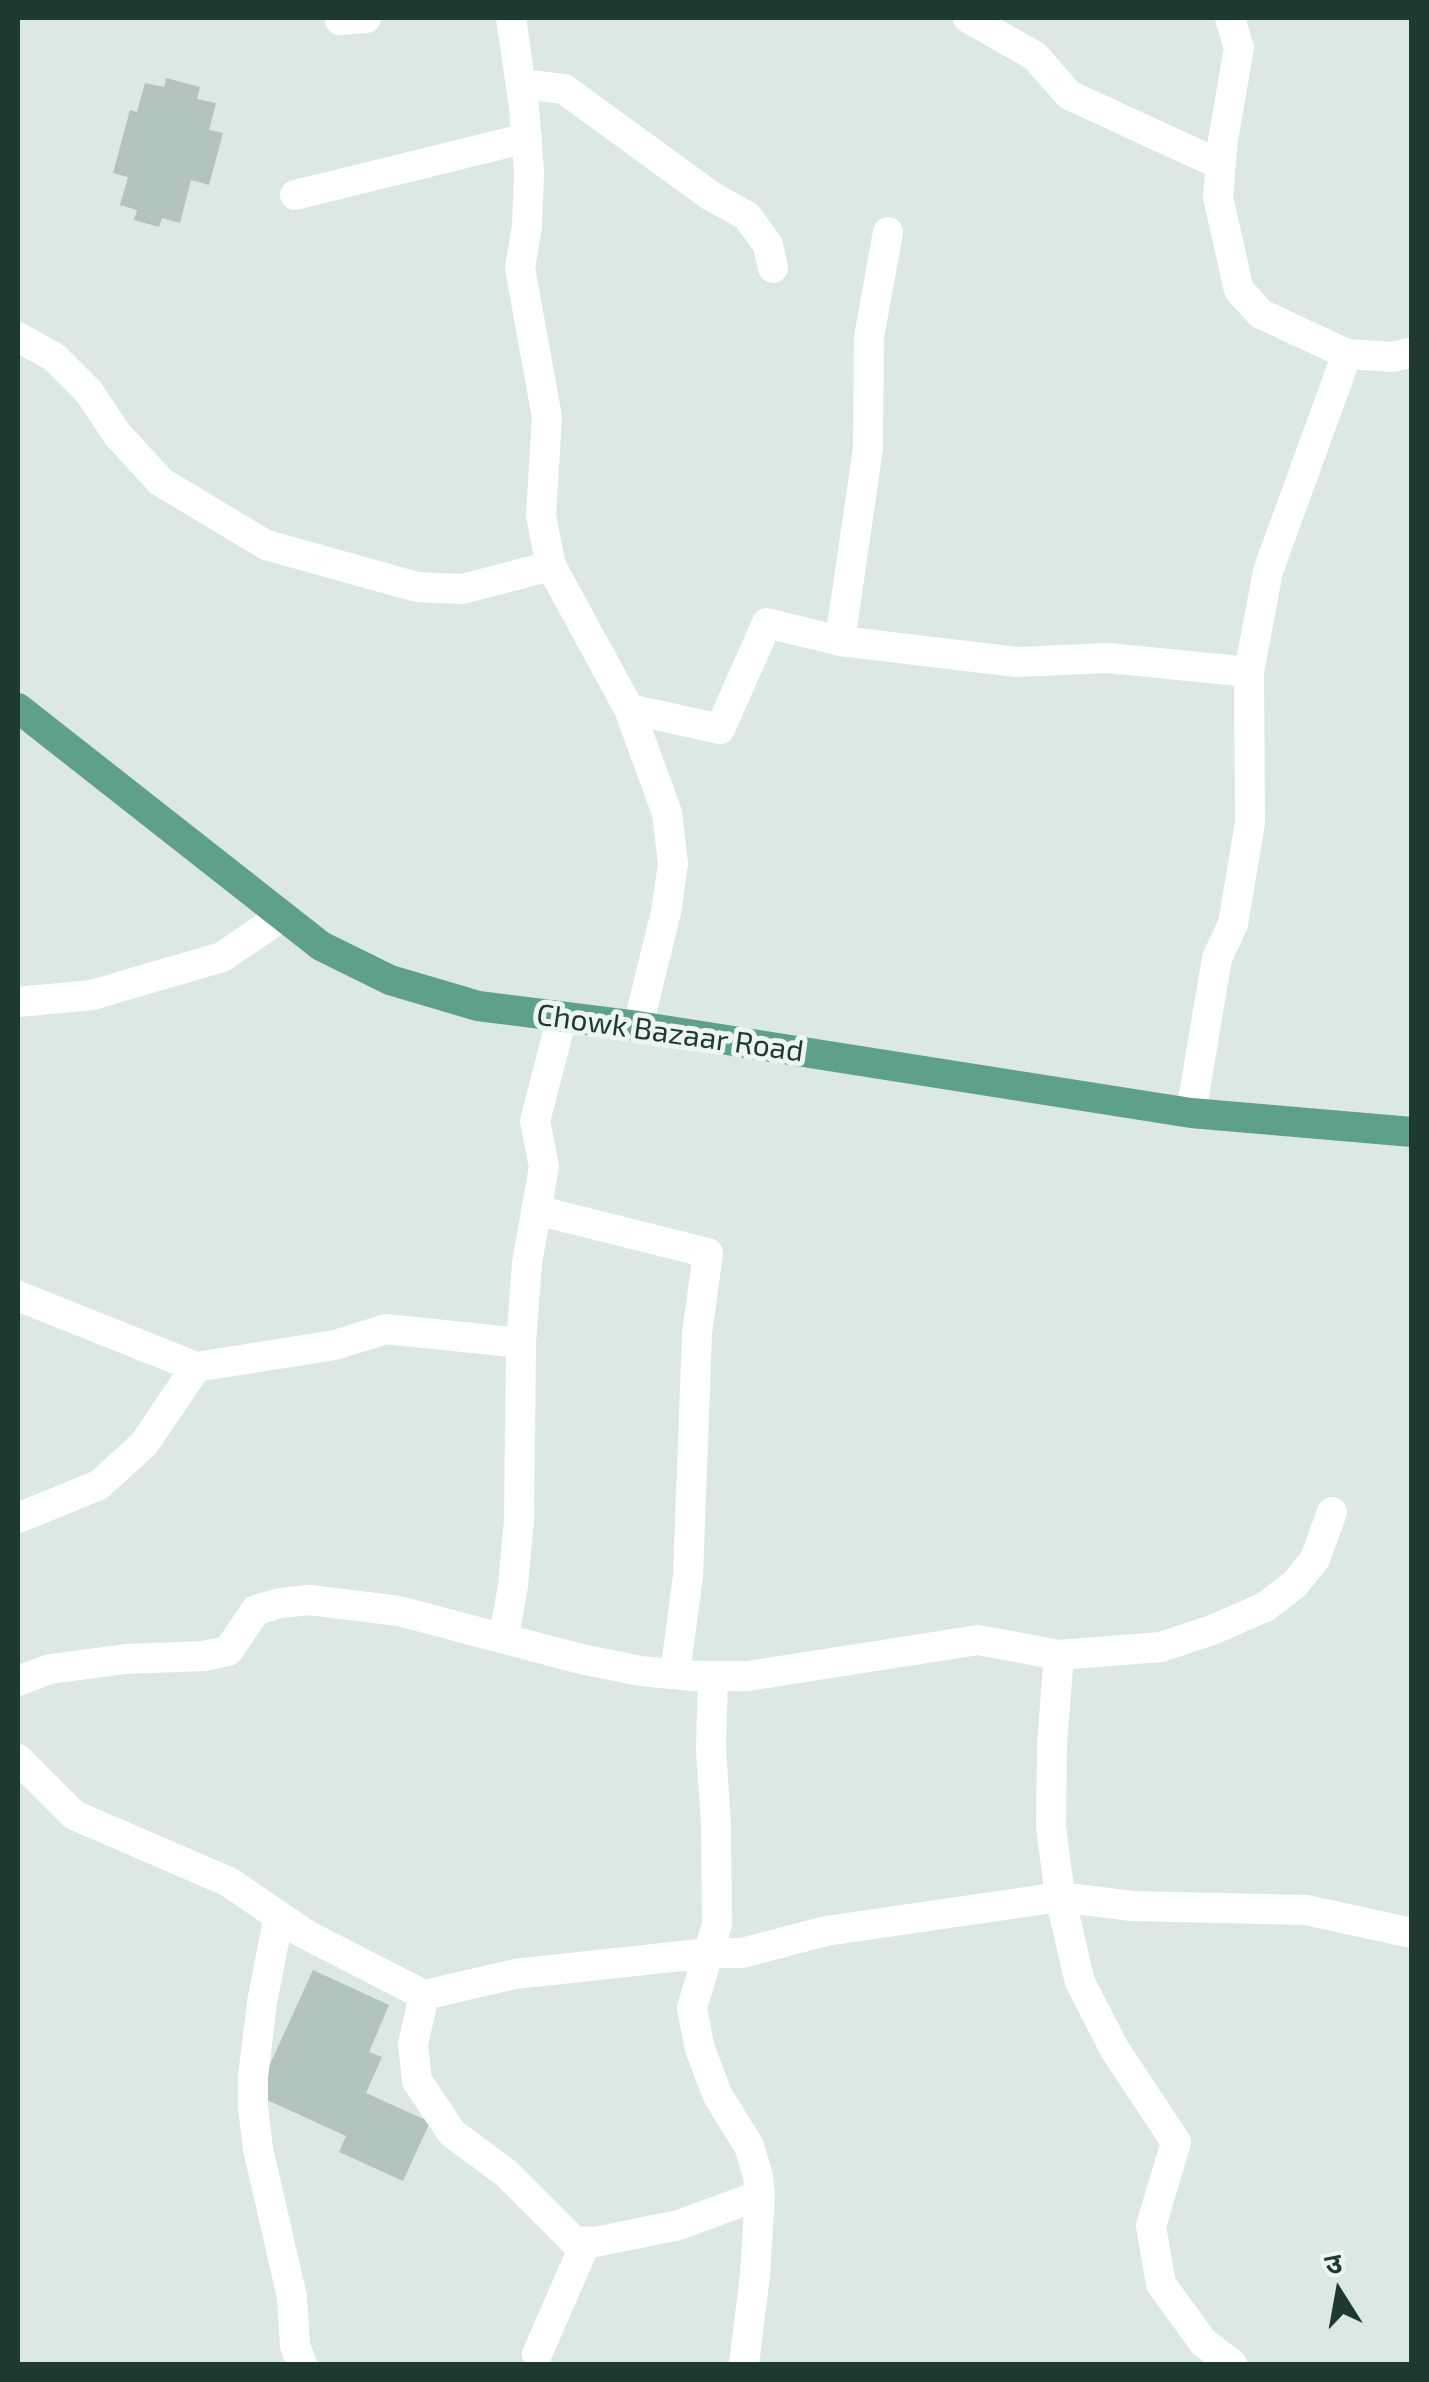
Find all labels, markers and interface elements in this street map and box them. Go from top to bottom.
street label: Chowk Bazaar Road [534,996,806,1070]
north arrow [1289,2242,1389,2342]
text: उ [1322,2244,1345,2281]

